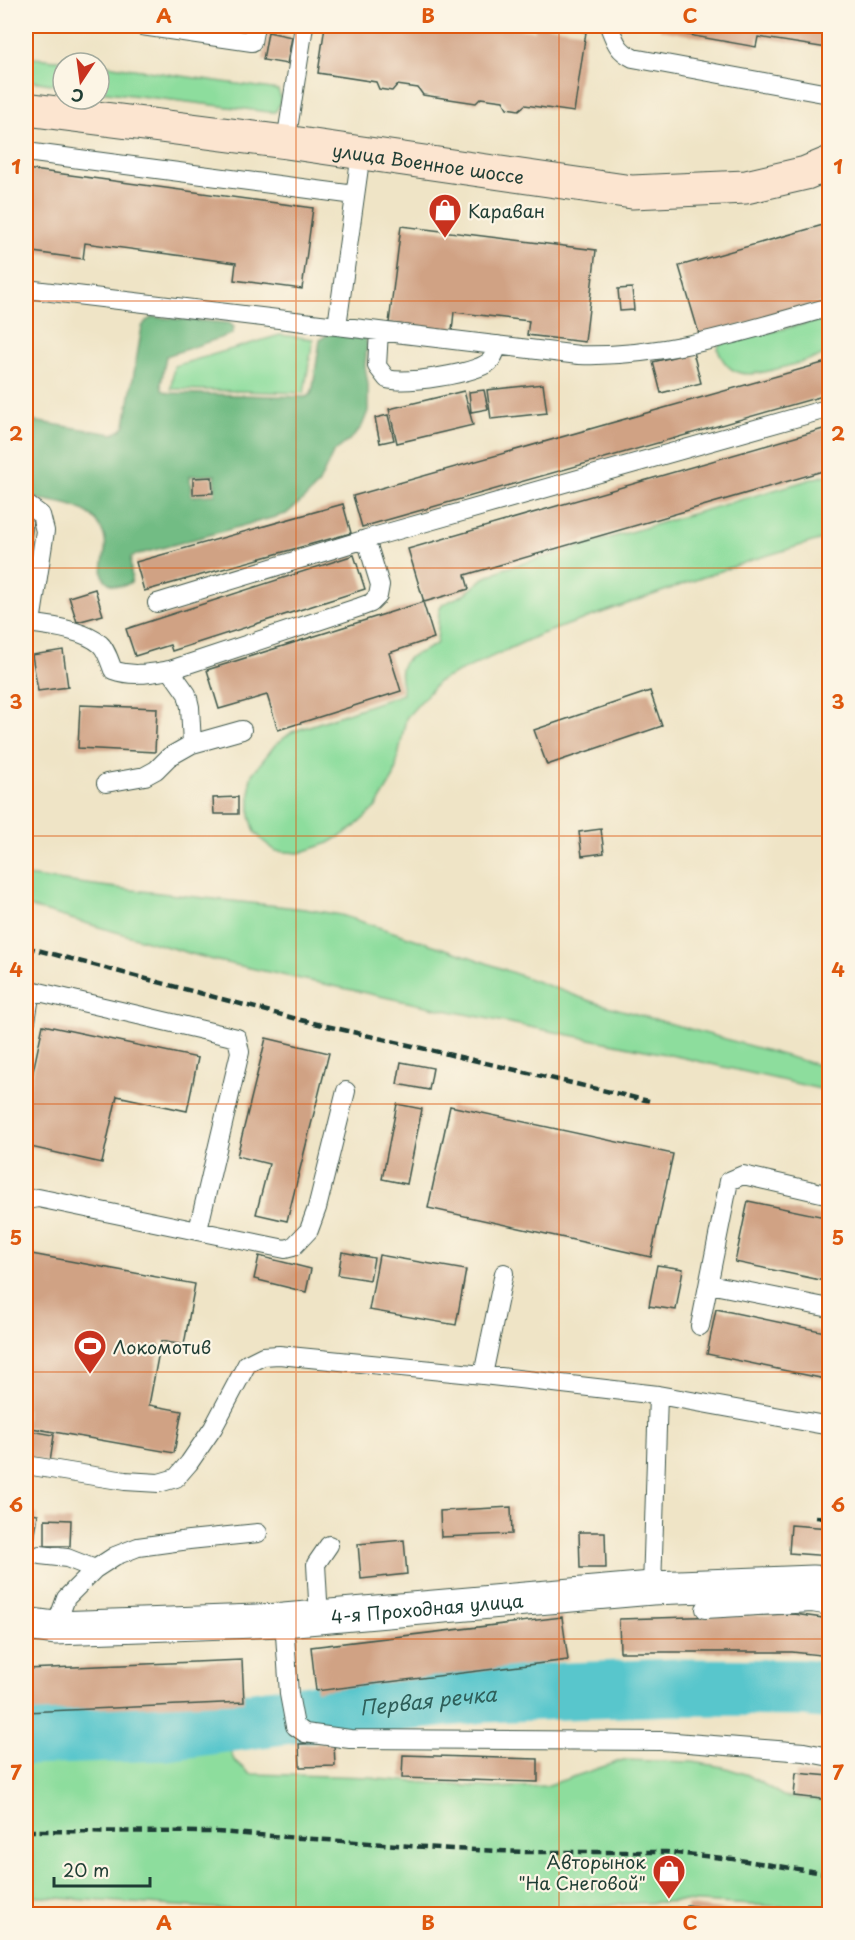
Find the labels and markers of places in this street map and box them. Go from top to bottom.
shop icon: Караван [427,192,463,239]
place label: Караван [468,197,545,224]
sports icon: Локомотив [72,1328,108,1375]
place label: Локомотив [113,1333,211,1360]
place label: Авторынок "На Снеговой" [518,1848,646,1896]
shop icon: Авторынок "На Снеговой" [651,1853,687,1900]

